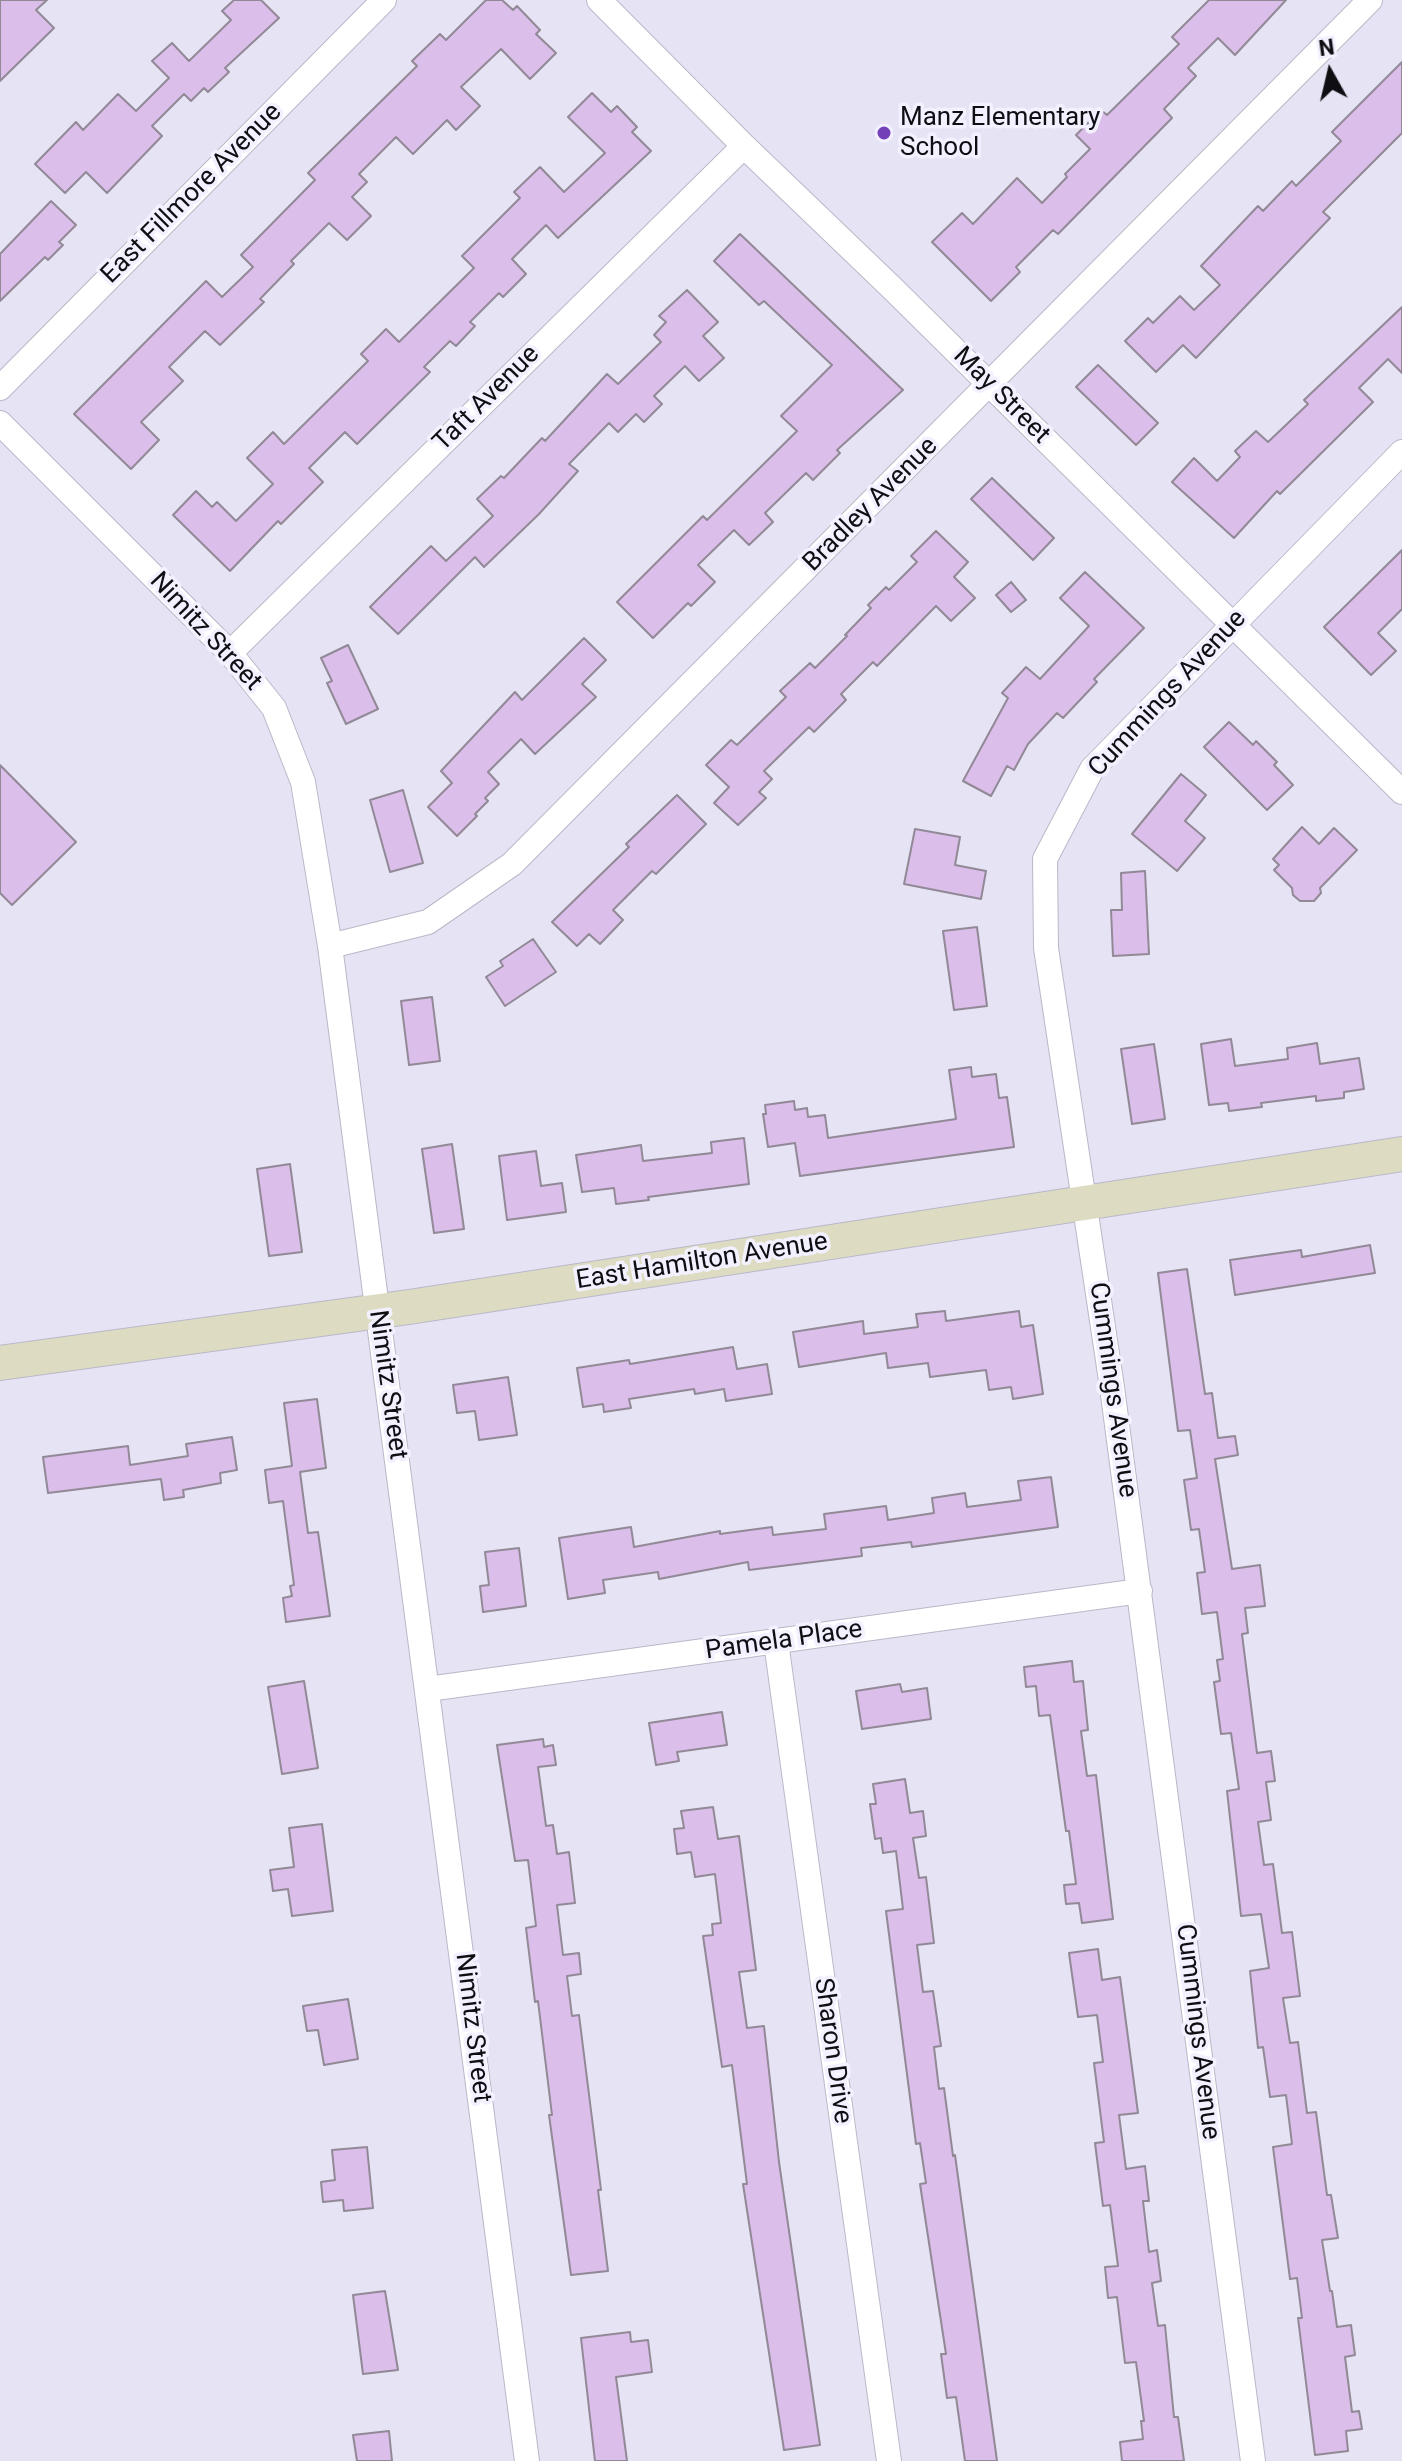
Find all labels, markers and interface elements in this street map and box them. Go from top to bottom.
north arrow [1290,32,1370,112]
text: N [1317,34,1336,61]
street label: East Fillmore Avenue [95,97,289,291]
place label: Manz Elementary School [900,102,1100,164]
marker: Manz Elementary School [875,124,893,142]
street label: Taft Avenue [427,339,547,459]
street label: May Street [946,341,1056,451]
street label: Bradley Avenue [797,431,945,579]
street label: Nimitz Street [142,566,268,698]
street label: Cummings Avenue [1083,604,1253,784]
street label: East Hamilton Avenue [574,1227,830,1297]
street label: Cummings Avenue [1081,1280,1143,1500]
street label: Nimitz Street [361,1308,413,1462]
street label: Pamela Place [704,1615,864,1667]
street label: Cummings Avenue [1168,1922,1226,2142]
street label: Nimitz Street [447,1951,497,2105]
street label: Sharon Drive [806,1976,858,2126]

